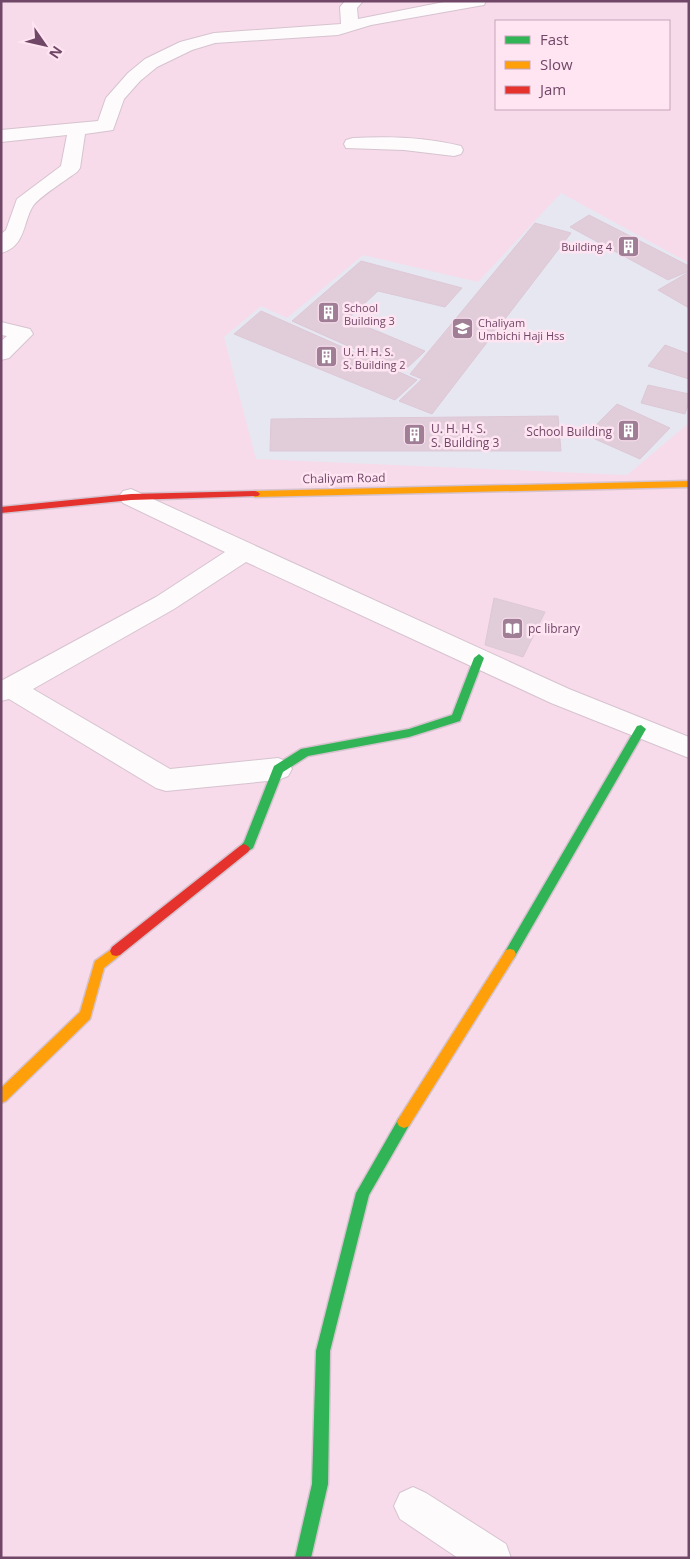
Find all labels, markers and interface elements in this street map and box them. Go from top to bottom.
north arrow [20,20,70,70]
legend [495,20,670,110]
text: Fast [540,29,569,49]
text: N [45,43,67,63]
text: Slow [540,54,573,74]
text: Jam [538,79,566,99]
building icon: Building 4 [616,234,640,258]
place label: Building 4 [561,239,613,254]
place label: School Building 3 [344,300,395,328]
building icon: School Building 3 [316,301,340,325]
place label: Chaliyam Umbichi Haji Hss [478,315,565,343]
school or university icon: Chaliyam Umbichi Haji Hss [450,316,474,340]
place label: U. H. H. S. S. Building 2 [343,344,406,372]
building icon: U. H. H. S. S. Building 2 [315,345,339,369]
building icon: School Building [616,419,640,443]
place label: U. H. H. S. S. Building 3 [431,420,499,451]
building icon: U. H. H. S. S. Building 3 [403,423,427,447]
place label: School Building [526,423,612,440]
street label: Chaliyam Road [302,469,386,487]
library icon: pc library [500,616,524,640]
place label: pc library [528,620,581,637]

